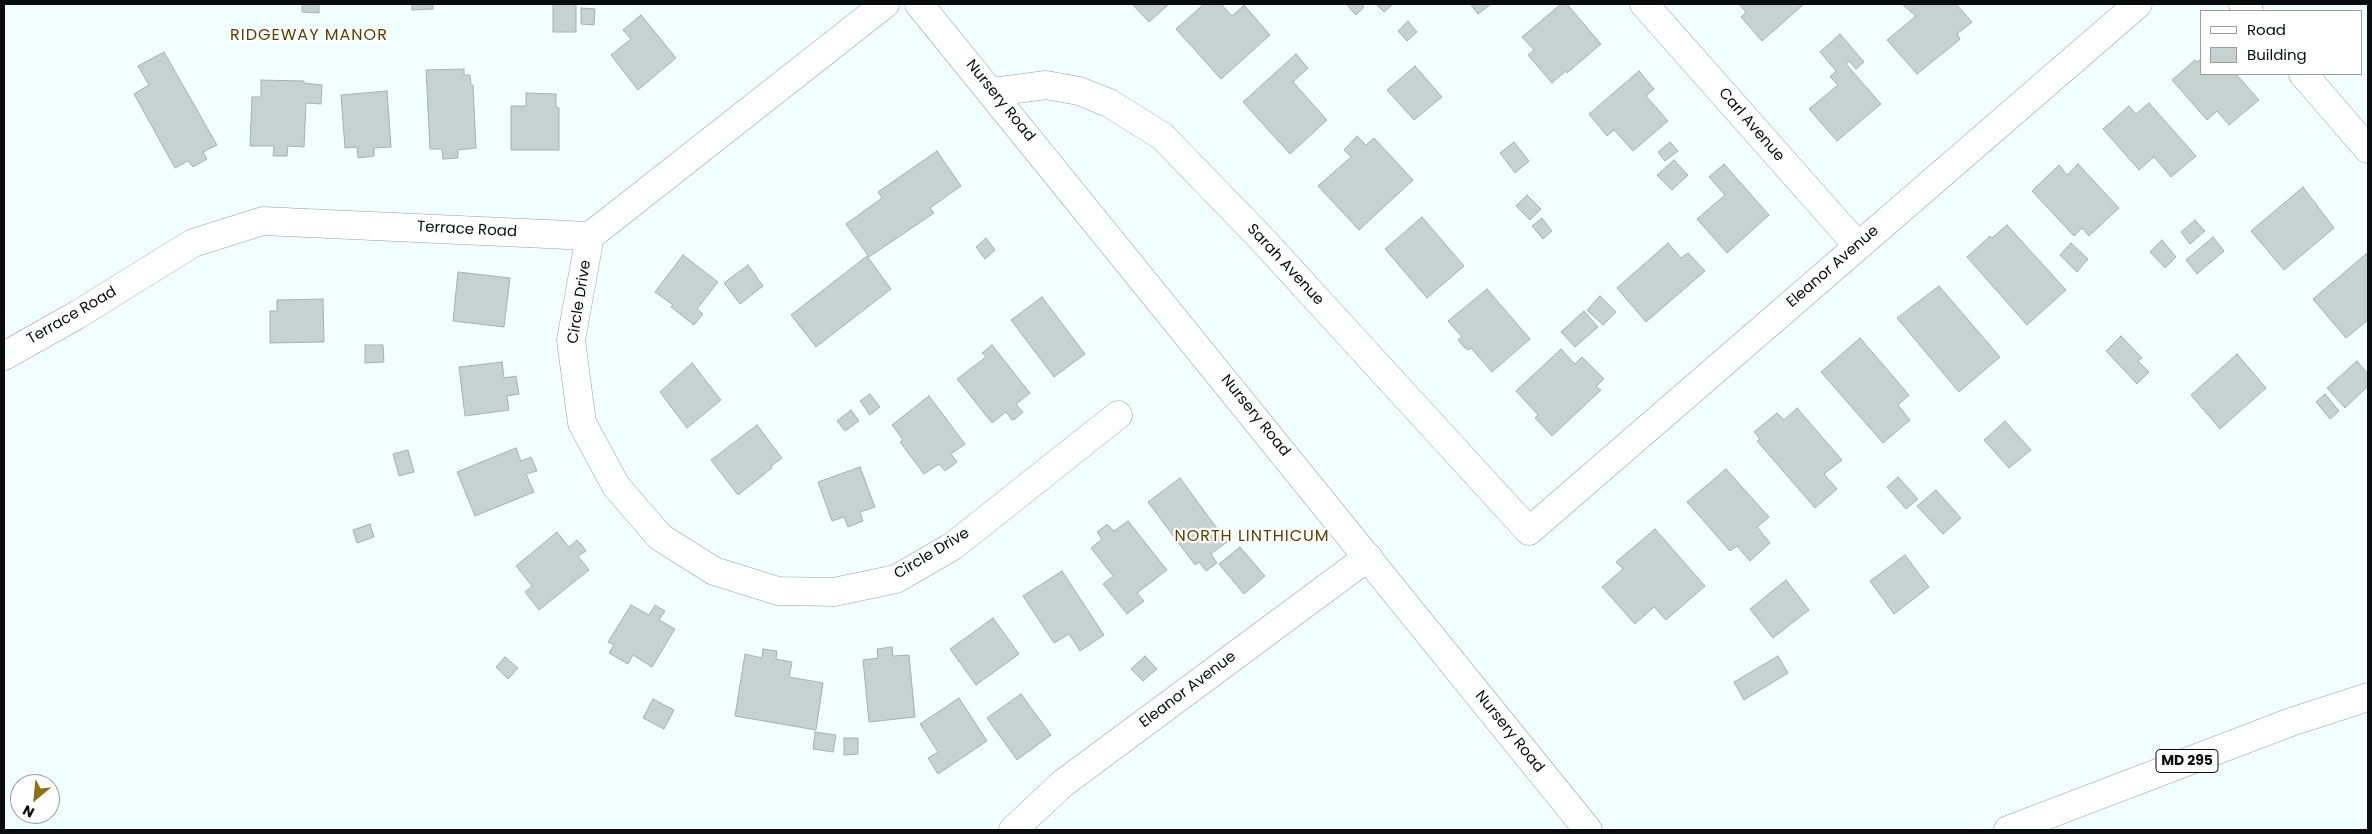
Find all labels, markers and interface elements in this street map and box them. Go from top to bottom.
legend [2200,10,2362,75]
text: Road [2247,19,2286,40]
district label: RIDGEWAY MANOR [228,26,390,46]
text: Building [2247,44,2307,65]
street label: Nursery Road [962,57,1038,145]
street label: Carl Avenue [1714,85,1788,165]
street label: Terrace Road [417,218,517,242]
street label: Sarah Avenue [1243,221,1327,309]
street label: Eleanor Avenue [1783,222,1883,312]
street label: Circle Drive [564,259,596,345]
street label: Terrace Road [24,283,120,349]
street label: Nursery Road [1217,372,1293,460]
street label: Circle Drive [891,525,973,583]
district label: NORTH LINTHICUM [1173,527,1331,547]
street label: Eleanor Avenue [1136,648,1240,732]
street label: Nursery Road [1471,688,1547,776]
road number: MD 295 [2156,749,2218,772]
north arrow [10,774,60,824]
text: N [19,800,38,823]

